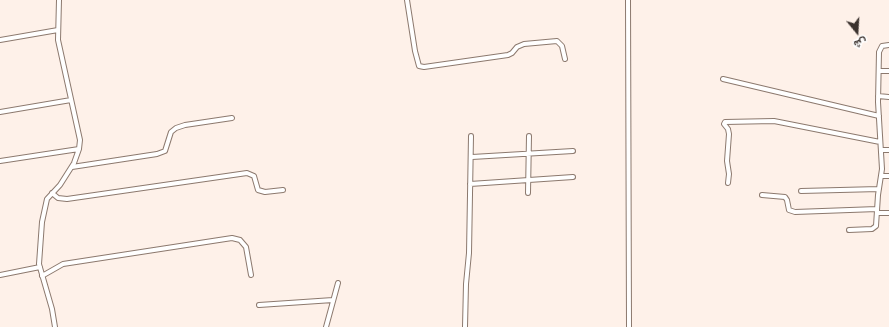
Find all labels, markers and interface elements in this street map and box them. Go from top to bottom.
north arrow [837,12,877,52]
text: ش [852,35,869,52]

